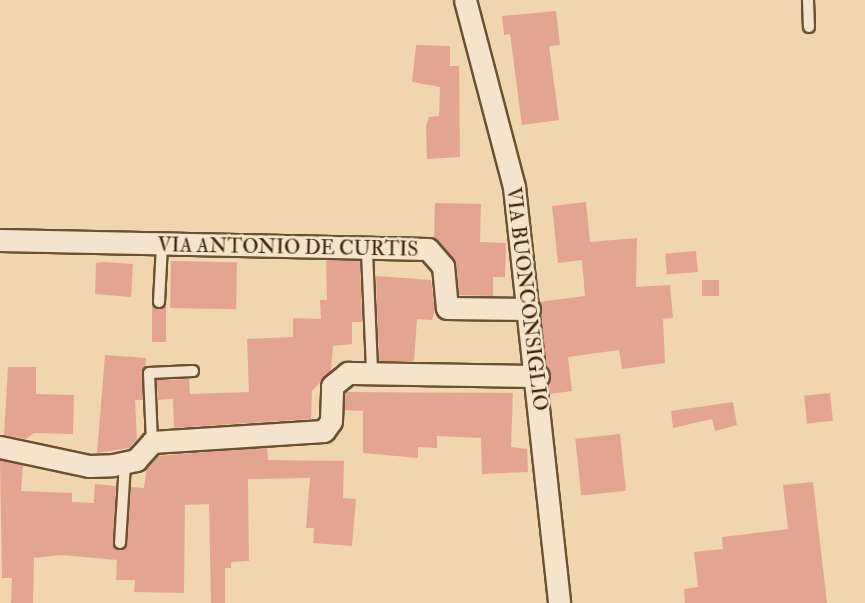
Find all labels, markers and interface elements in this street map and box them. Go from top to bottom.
street label: VIA BUONCONSIGLIO [501,186,553,412]
street label: VIA ANTONIO DE CURTIS [157,233,419,261]

